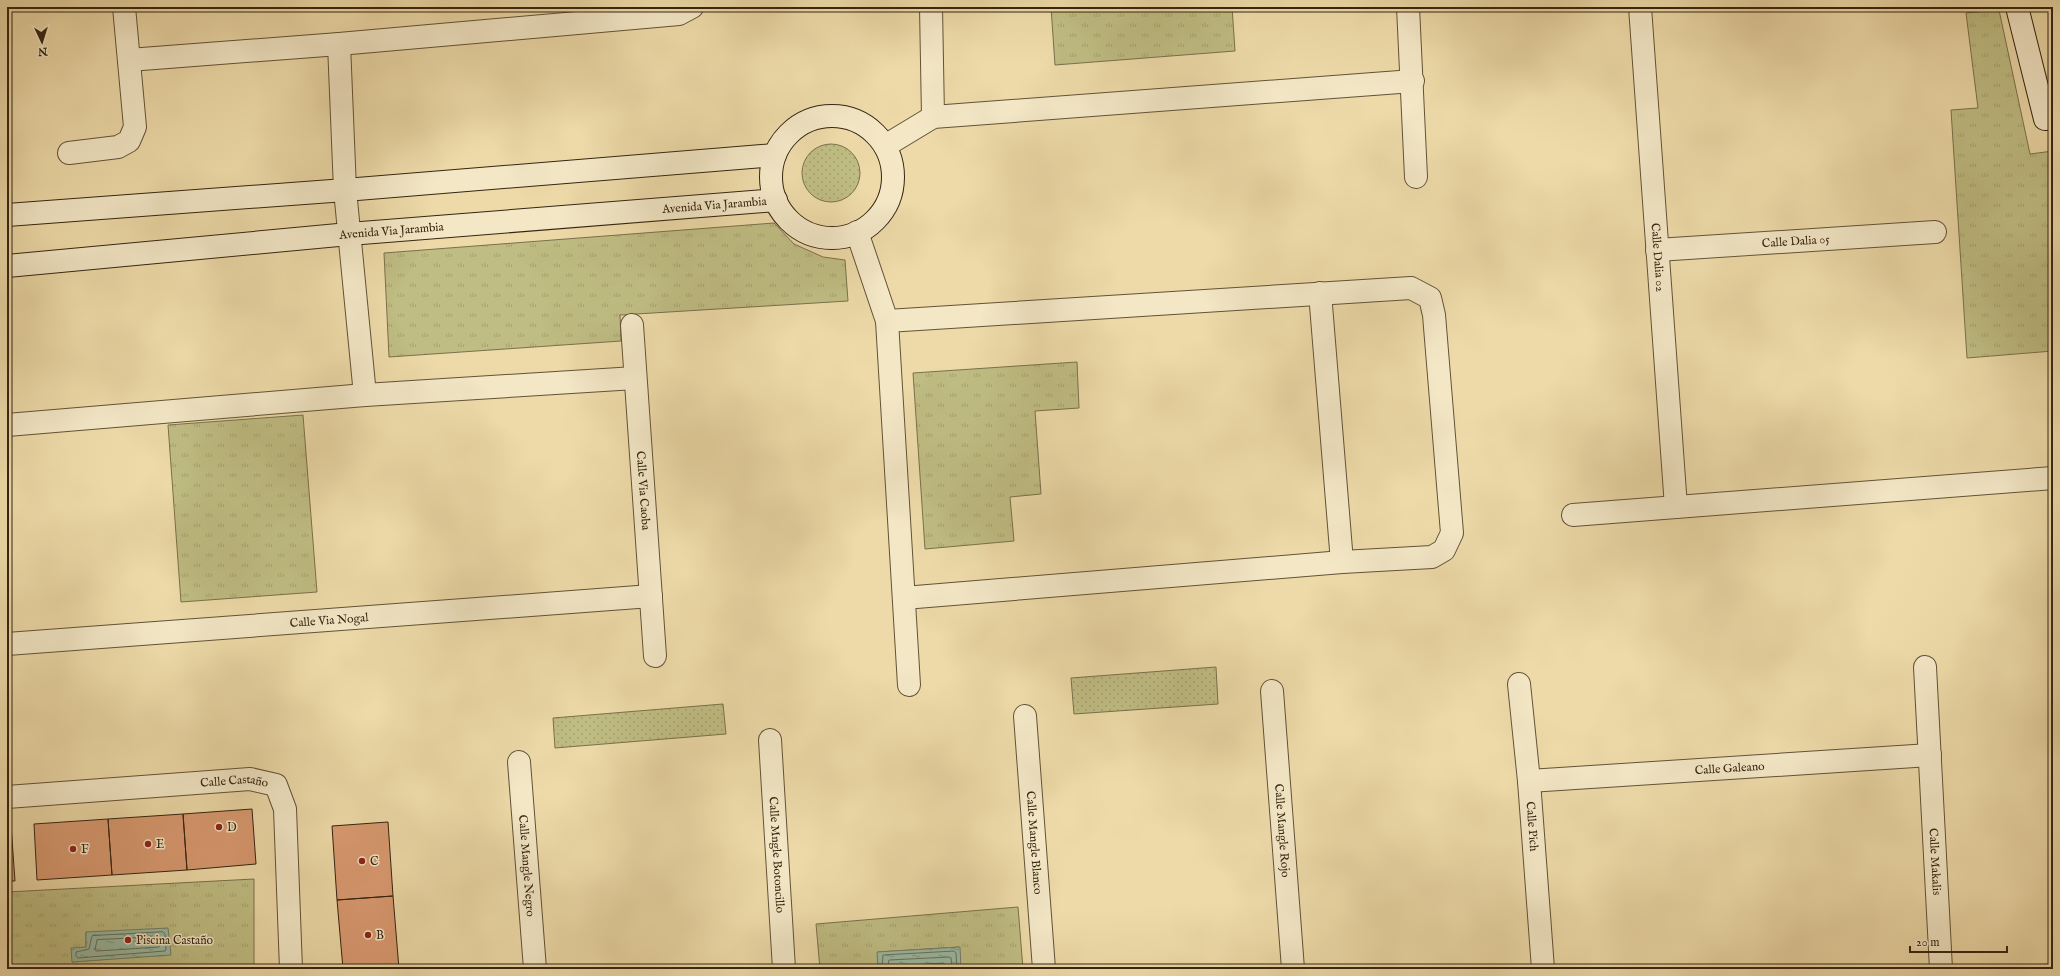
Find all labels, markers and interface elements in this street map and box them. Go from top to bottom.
north arrow [22,22,62,62]
text: N [37,44,49,58]
street label: Avenida Via Jarambia [661,193,768,217]
street label: Avenida Via Jarambia [338,219,445,242]
street label: Calle Dalia 02 [1648,222,1668,293]
street label: Calle Dalia 05 [1761,231,1831,251]
street label: Calle Via Caoba [633,451,654,531]
street label: Calle Via Nogal [289,610,370,630]
street label: Calle Galeano [1694,758,1766,778]
street label: Calle Castaño [200,771,270,791]
street label: Calle Mangle Rojo [1272,783,1294,879]
street label: Calle Mangle Blanco [1023,790,1046,895]
street label: Calle Mngle Botoncillo [766,796,788,914]
street label: Calle Pich [1523,801,1542,853]
street label: Calle Mangle Negro [516,814,538,918]
place label: D [227,820,237,835]
marker: D [214,822,224,832]
street label: Calle Makalis [1926,828,1945,896]
place label: E [156,837,164,852]
marker: E [143,839,153,849]
place label: F [81,842,89,857]
marker: F [68,844,78,854]
place label: C [370,854,379,869]
marker: C [357,856,367,866]
place label: B [376,928,384,943]
scale bar [1910,928,2007,954]
marker: B [363,930,373,940]
place label: Piscina Castaño [136,933,214,948]
marker: Piscina Castaño [123,935,133,945]
text: 20 m [1916,935,1939,950]

